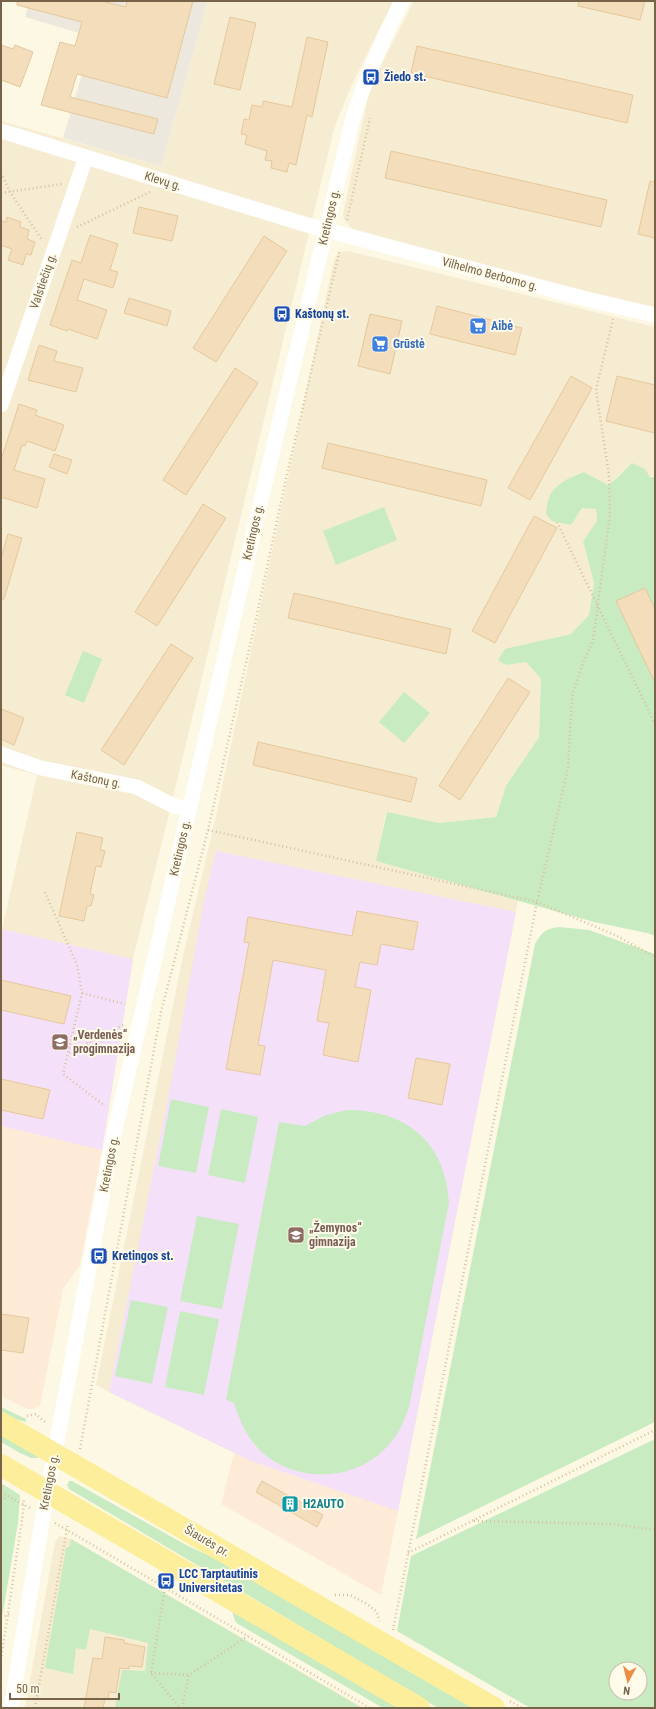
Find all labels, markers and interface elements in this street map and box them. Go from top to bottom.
bus stop icon: Žiedo st. [361,67,381,87]
place label: Žiedo st. [384,69,426,84]
street label: Klevų g. [143,169,183,193]
street label: Kretingos g. [316,188,342,246]
street label: Valstiečių g. [27,251,59,311]
street label: Vilhelmo Berbomo g. [440,254,540,294]
bus stop icon: Kaštonų st. [272,304,292,324]
place label: Kaštonų st. [295,307,349,321]
supermarket icon: Aibė [468,316,488,336]
place label: Aibė [491,319,513,333]
supermarket icon: Grūstė [370,334,390,354]
place label: Grūstė [393,337,425,351]
street label: Kretingos g. [240,503,266,561]
street label: Kaštonų g. [70,767,122,791]
street label: Kretingos g. [167,819,193,877]
place label: „Verdenės“ progimnazija [73,1028,136,1056]
school or university icon: „Verdenės“ progimnazija [50,1032,70,1052]
street label: Kretingos g. [97,1135,121,1193]
place label: „Žemynos“ gimnazija [309,1220,362,1249]
school or university icon: „Žemynos“ gimnazija [286,1225,306,1245]
bus stop icon: Kretingos st. [89,1246,109,1266]
place label: Kretingos st. [112,1249,174,1263]
street label: Kretingos g. [37,1453,61,1511]
building icon: H2AUTO [280,1494,300,1514]
place label: H2AUTO [303,1497,344,1511]
street label: Šiaurės pr. [182,1522,233,1560]
place label: LCC Tarptautinis Universitetas [179,1567,258,1595]
bus stop icon: LCC Tarptautinis Universitetas [156,1571,176,1591]
north arrow [608,1661,648,1701]
scale bar [10,1675,119,1701]
text: 50 m [16,1682,40,1696]
text: N [622,1684,631,1697]

